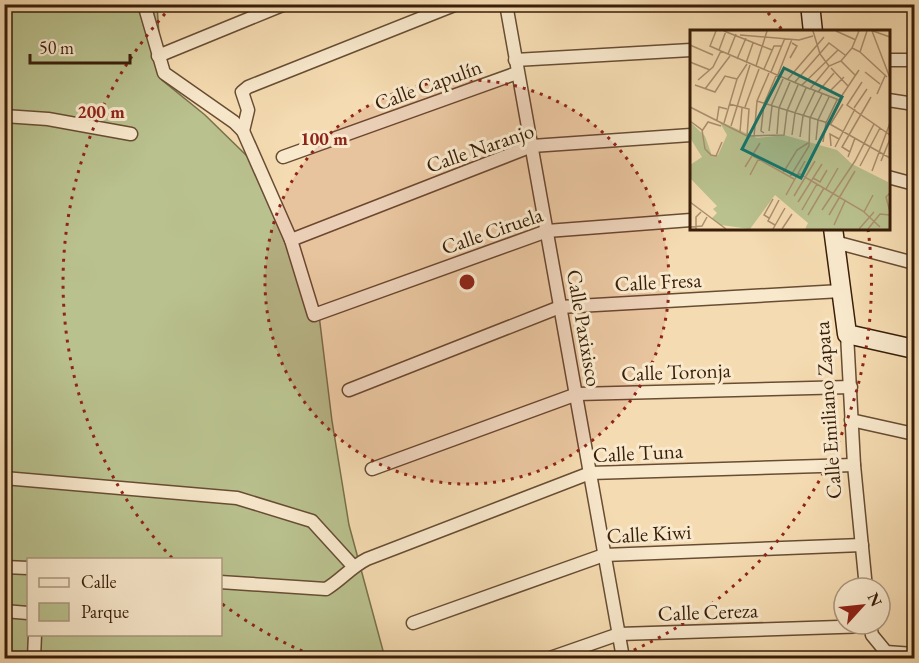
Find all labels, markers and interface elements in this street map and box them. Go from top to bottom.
scale bar [30,27,130,65]
inset map [690,30,889,230]
text: 50 m [39,36,74,59]
street label: Calle Capulín [370,53,485,116]
text: 200 m [77,100,125,123]
street label: Calle Naranjo [422,116,537,179]
text: 100 m [300,127,348,150]
street label: Calle Ciruela [438,200,547,260]
street label: Calle Fresa [614,266,703,297]
street label: Calle Paxixisco [561,267,608,389]
centre of rings [457,272,477,292]
street label: Calle Emiliano Zapata [808,320,847,500]
street label: Calle Toronja [621,356,732,387]
street label: Calle Tuna [592,437,684,468]
street label: Calle Kiwi [606,518,692,549]
legend [27,558,222,636]
text: Calle [81,570,117,593]
north arrow [832,576,892,636]
text: N [863,589,887,610]
street label: Calle Cereza [657,596,759,627]
text: Parque [81,600,129,623]

